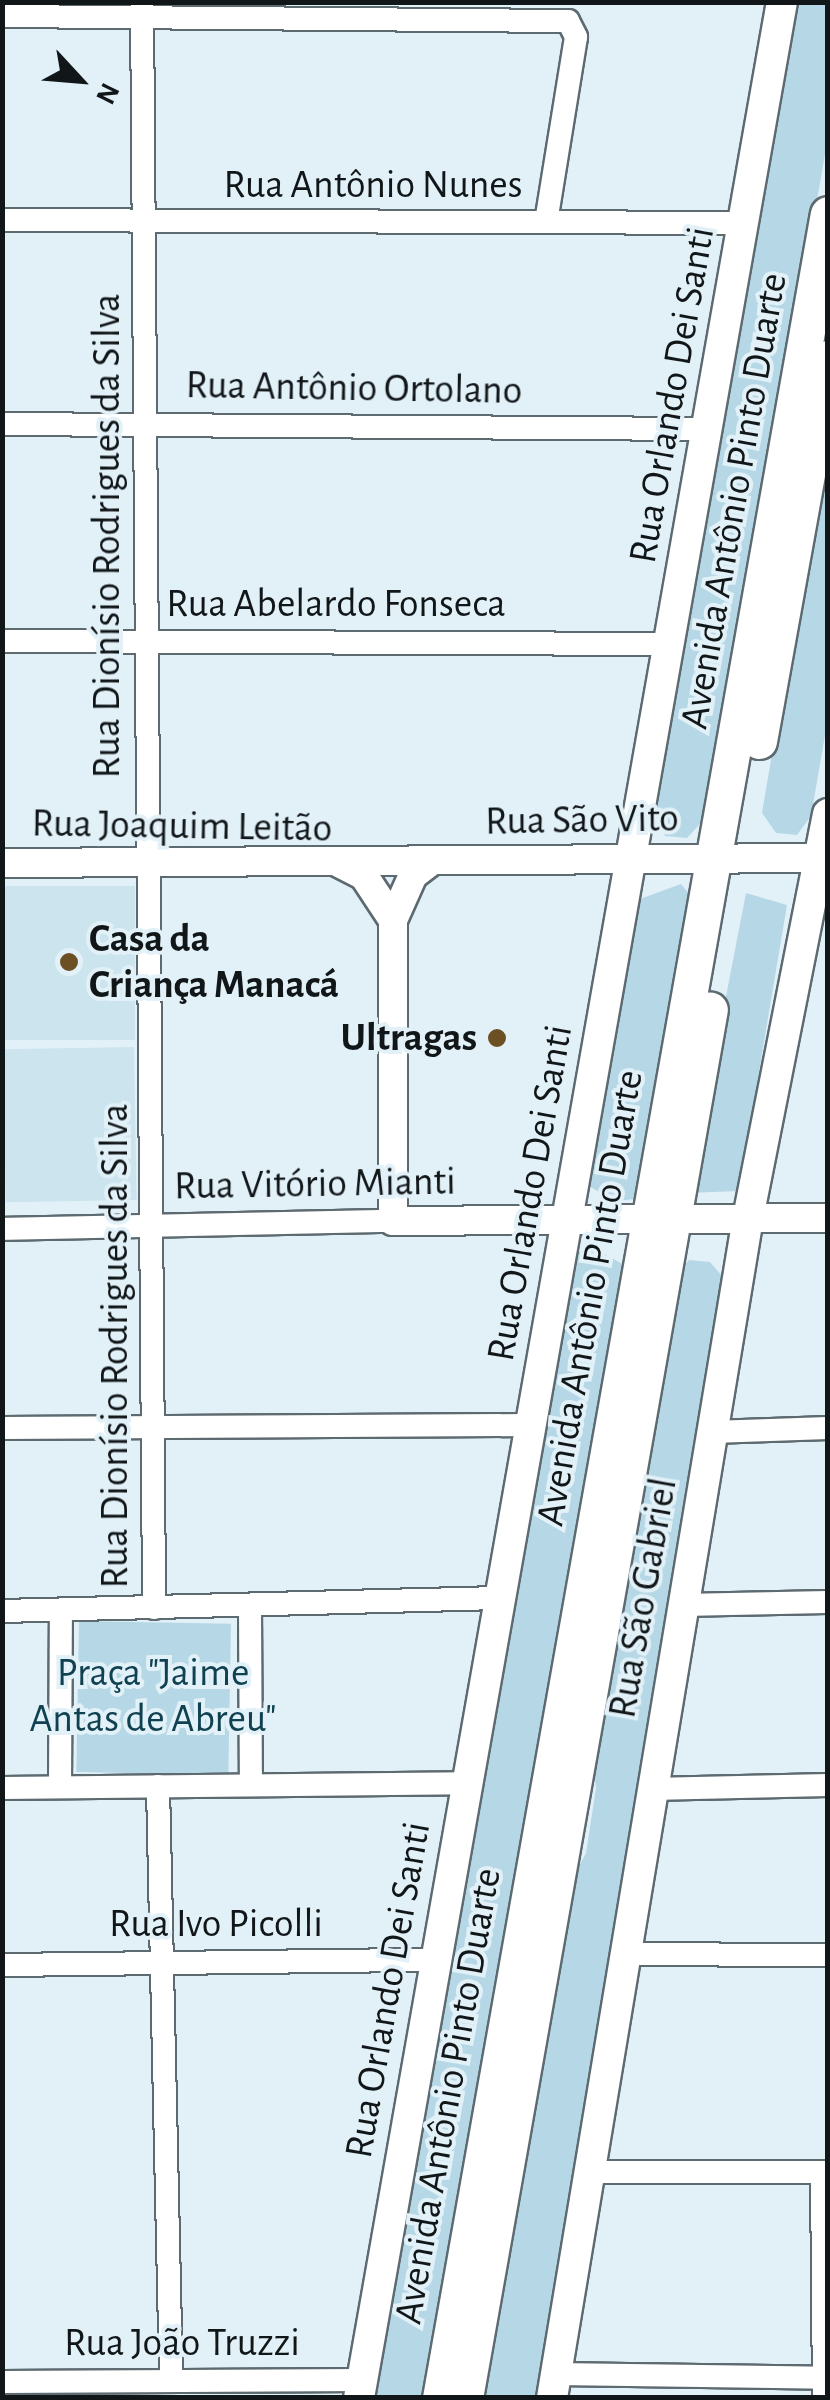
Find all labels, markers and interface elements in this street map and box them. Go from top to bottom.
north arrow [30,30,130,130]
text: N [90,78,124,108]
street label: Rua Antônio Nunes [223,161,523,209]
street label: Rua Orlando Dei Santi [619,223,725,567]
street label: Avenida Antônio Pinto Duarte [670,269,798,733]
street label: Rua Dionísio Rodrigues da Silva [83,293,131,779]
street label: Rua Antônio Ortolano [185,361,523,415]
street label: Rua Abelardo Fonseca [166,580,506,628]
street label: Rua São Vito [485,794,679,846]
street label: Rua Joaquim Leitão [31,799,333,853]
place label: Casa da Criança Manacá [89,915,339,1009]
marker: Casa da Criança Manacá [58,951,80,973]
place label: Ultragas [341,1014,477,1062]
street label: Rua Orlando Dei Santi [477,1021,583,1365]
marker: Ultragas [486,1027,508,1049]
street label: Avenida Antônio Pinto Duarte [526,1066,654,1530]
street label: Rua Dionísio Rodrigues da Silva [91,1103,139,1589]
street label: Rua Vitório Mianti [174,1158,456,1210]
street label: Rua São Gabriel [598,1474,688,1722]
park label: Praça "Jaime Antas de Abreu" [30,1649,276,1743]
street label: Rua Orlando Dei Santi [335,1818,441,2162]
street label: Avenida Antônio Pinto Duarte [384,1864,512,2328]
street label: Rua Ivo Picolli [109,1900,323,1948]
street label: Rua João Truzzi [64,2319,300,2367]

